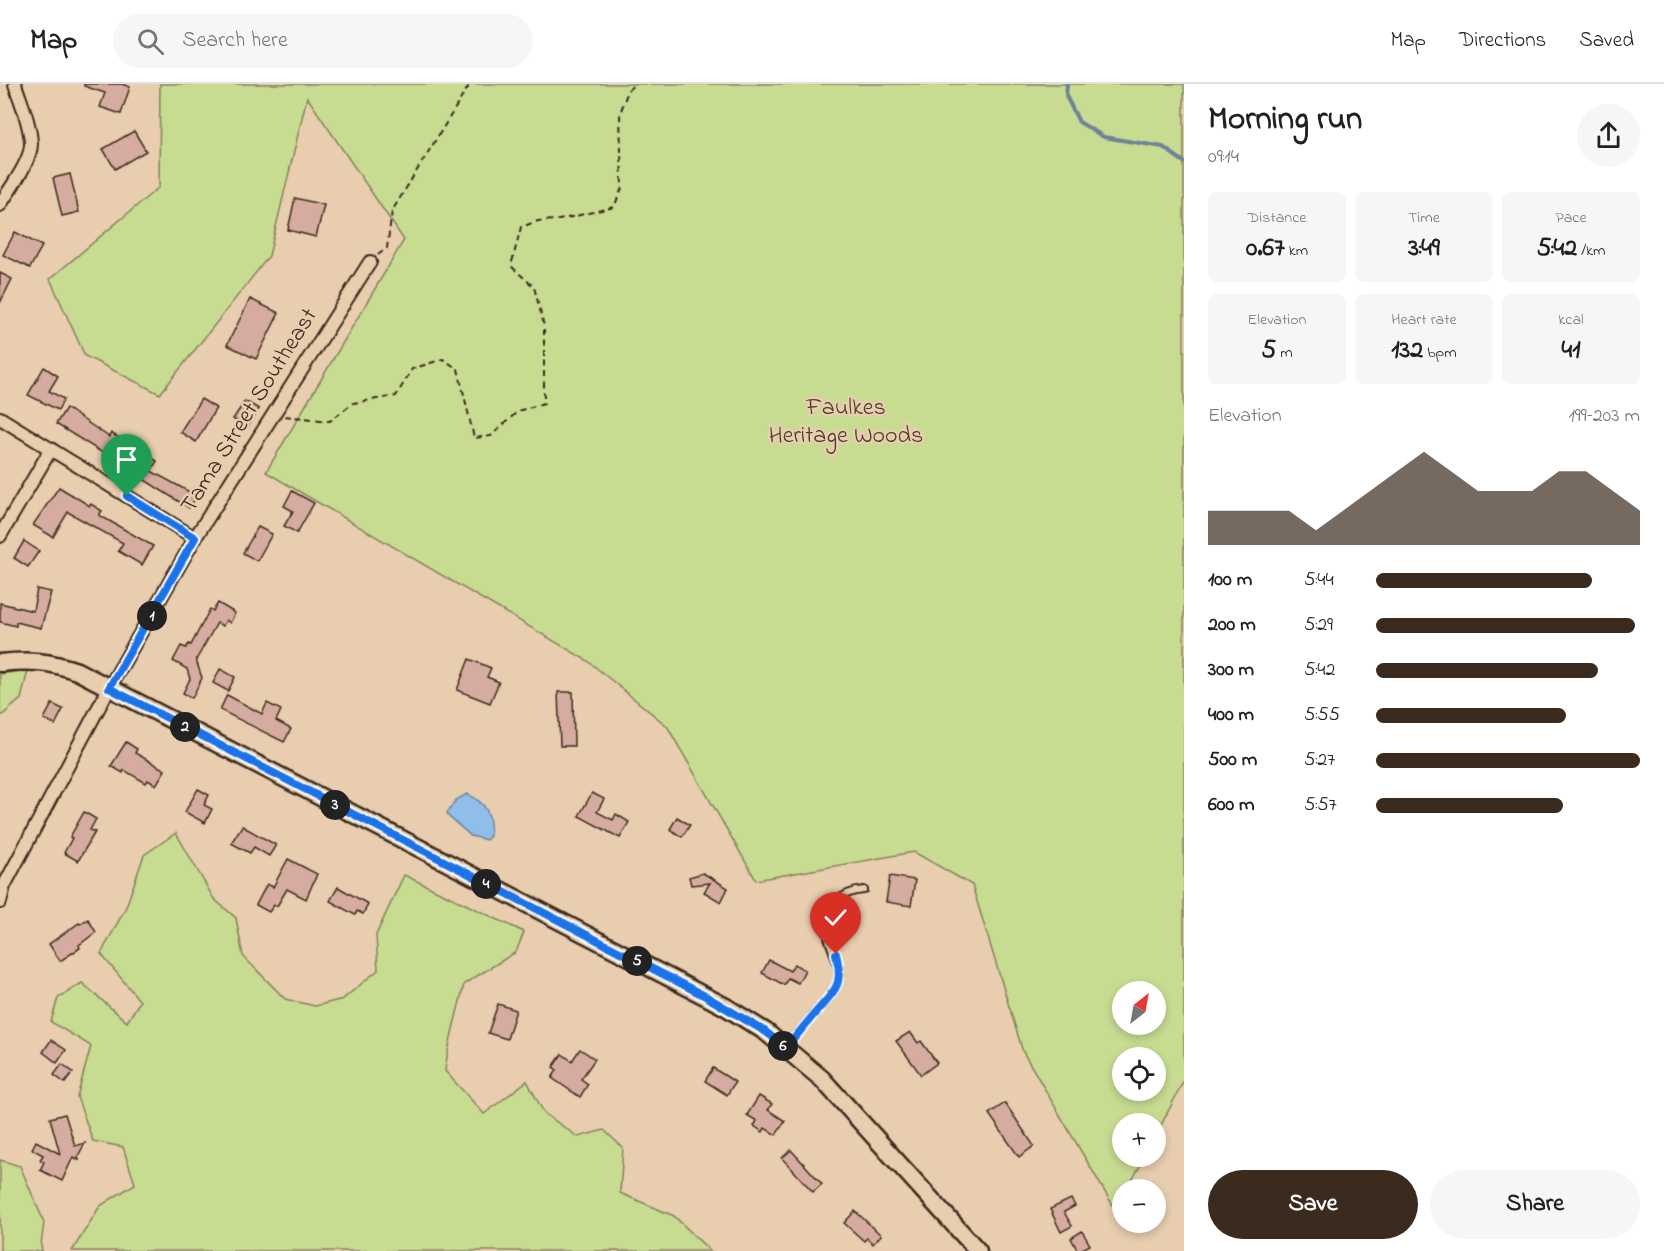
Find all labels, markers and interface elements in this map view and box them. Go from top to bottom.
search box [113,14,533,68]
text: Map [30,21,77,62]
icon: search [134,25,167,58]
text: Search here [182,25,288,57]
text: Map [1390,26,1426,56]
text: Directions [1459,26,1546,56]
text: Saved [1579,26,1634,56]
text: Morning run [1208,96,1362,144]
button: share [1577,104,1640,167]
text: 09:14 [1208,143,1239,172]
text: Distance [1248,206,1306,230]
text: Time [1408,206,1440,230]
text: Pace [1555,206,1587,230]
text: 0.67 [1246,230,1285,268]
text: 3:49 [1408,230,1440,268]
text: 5:42 [1536,230,1577,268]
text: km [1285,239,1308,263]
text: /km [1577,239,1606,263]
street label: Tama Street Southeast [173,302,327,520]
text: Elevation [1248,308,1306,332]
text: Heart rate [1391,308,1457,332]
text: kcal [1558,308,1584,332]
text: 5 [1261,332,1276,370]
text: 132 [1391,332,1423,370]
text: 41 [1562,332,1580,370]
text: m [1276,341,1293,365]
text: bpm [1423,341,1457,365]
park label: Faulkes Heritage Woods [769,391,923,454]
text: Elevation [1208,402,1282,431]
text: 199–203 m [1568,402,1640,431]
pin [101,434,152,496]
icon: arrive [110,443,143,476]
text: 100 m [1208,566,1252,595]
text: 5:44 [1304,566,1334,595]
pin: 1 [137,601,167,631]
text: 1 [149,604,155,628]
text: 200 m [1208,611,1256,640]
text: 5:29 [1304,611,1333,640]
text: 300 m [1208,656,1254,685]
text: 5:42 [1304,656,1335,685]
text: 400 m [1208,701,1254,730]
text: 5:55 [1304,701,1340,730]
pin: 2 [170,712,200,742]
text: 2 [181,715,189,739]
text: 500 m [1208,746,1257,775]
text: 5:27 [1304,746,1335,775]
pin: 3 [320,790,350,820]
text: 600 m [1208,791,1255,820]
text: 5:57 [1304,791,1337,820]
text: 3 [332,793,338,817]
pin: 4 [471,869,501,899]
text: 4 [483,872,489,896]
pin [810,892,861,954]
icon: check [819,901,852,934]
pin: 5 [622,946,652,976]
text: 5 [632,949,642,973]
north arrow [1112,981,1166,1035]
map controls [1112,981,1166,1233]
pin: 6 [768,1031,798,1061]
text: 6 [779,1034,787,1058]
button: locate [1112,1047,1166,1101]
button: + [1112,1113,1166,1167]
button: Save [1208,1170,1418,1239]
button: Share [1430,1170,1640,1239]
button: − [1112,1179,1166,1233]

